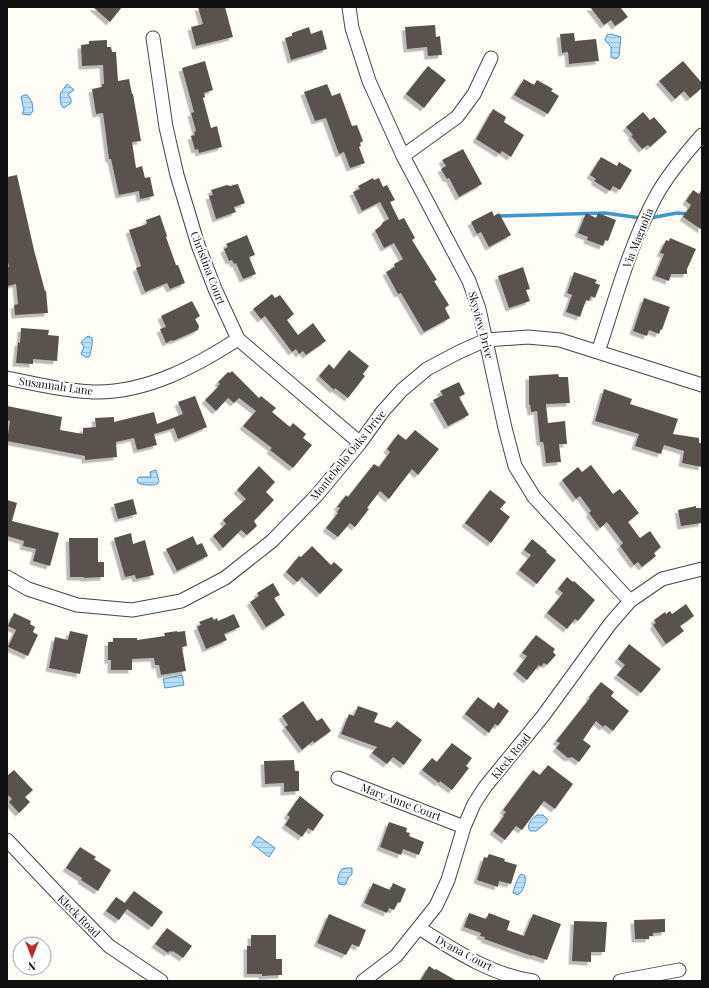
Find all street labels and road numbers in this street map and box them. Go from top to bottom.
street label: Via Magnolia [618,205,656,271]
street label: Christina Court [188,229,229,307]
street label: Skyview Drive [465,289,498,361]
street label: Susannah Lane [18,373,94,398]
street label: Montebello Oaks Drive [306,406,389,503]
street label: Kleck Road [488,729,534,782]
street label: Mary Anne Court [359,779,443,824]
street label: Kleck Road [55,891,104,941]
street label: Dyana Court [433,931,495,974]

